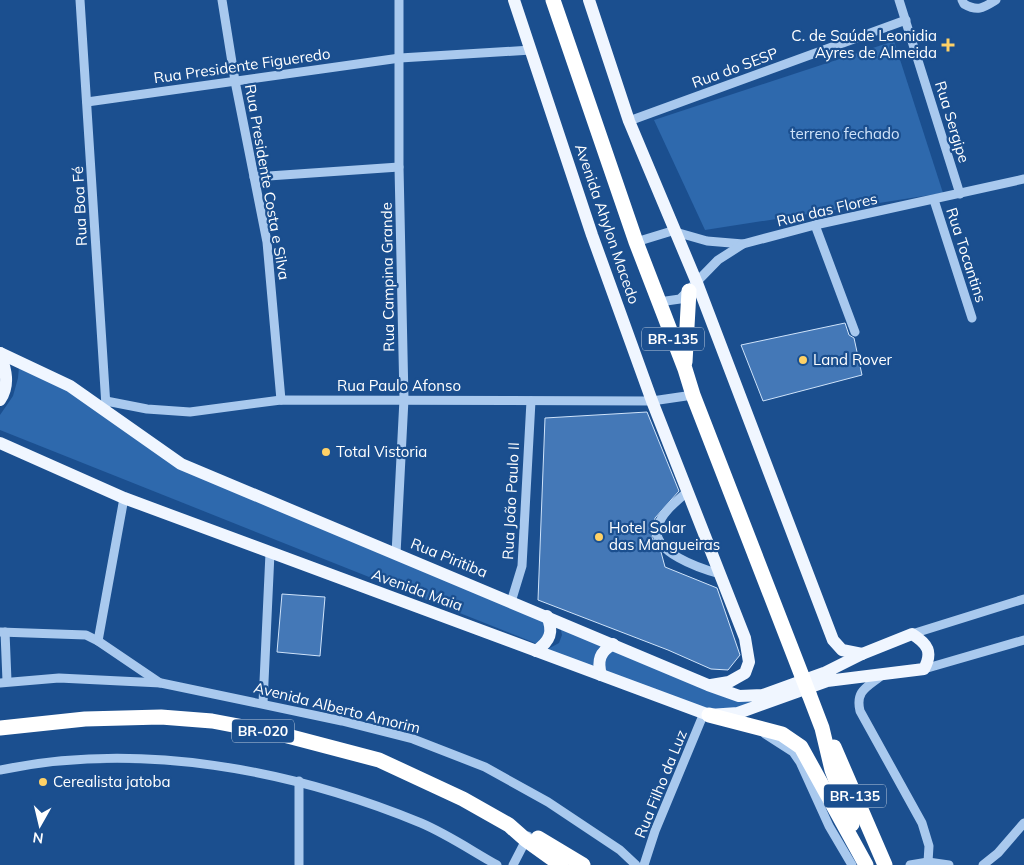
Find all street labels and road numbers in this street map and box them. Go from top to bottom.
street label: Rua do SESP [689,43,781,92]
street label: Rua Presidente Figueredo [152,44,332,87]
street label: Rua Sergipe [931,79,974,165]
street label: Rua Presidente Costa e Silva [241,83,294,281]
street label: Avenida Ahylon Macedo [571,141,644,307]
street label: Rua Boa Fé [68,166,91,246]
street label: Rua das Flores [775,189,879,230]
street label: Rua Campina Grande [377,202,398,352]
street label: Rua Tocantins [942,205,991,305]
road number: BR-135 [642,328,704,350]
street label: Rua Paulo Afonso [337,376,461,395]
street label: Rua João Paulo II [498,442,523,560]
street label: Rua Piritiba [408,534,490,582]
street label: Avenida Maia [369,564,465,615]
street label: Avenida Alberto Amorim [252,678,422,737]
road number: BR-020 [232,719,294,742]
street label: Rua Filho da Luz [630,727,691,841]
road number: BR-135 [824,784,886,808]

